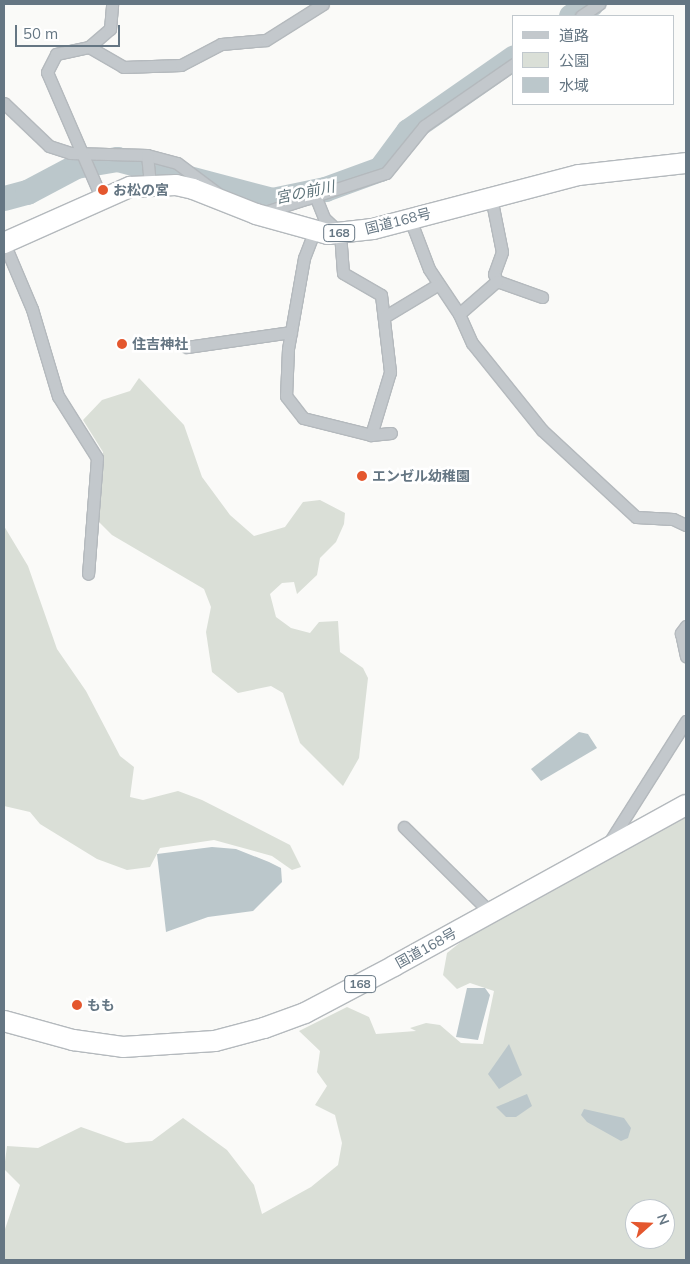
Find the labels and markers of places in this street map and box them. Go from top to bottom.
place label: お松の宮 [113,182,169,198]
marker: お松の宮 [97,184,109,196]
place label: 住吉神社 [132,336,188,352]
marker: 住吉神社 [116,338,128,350]
place label: エンゼル幼稚園 [372,468,470,484]
marker: エンゼル幼稚園 [356,470,368,482]
place label: もも [87,997,115,1013]
marker: もも [71,999,83,1011]

